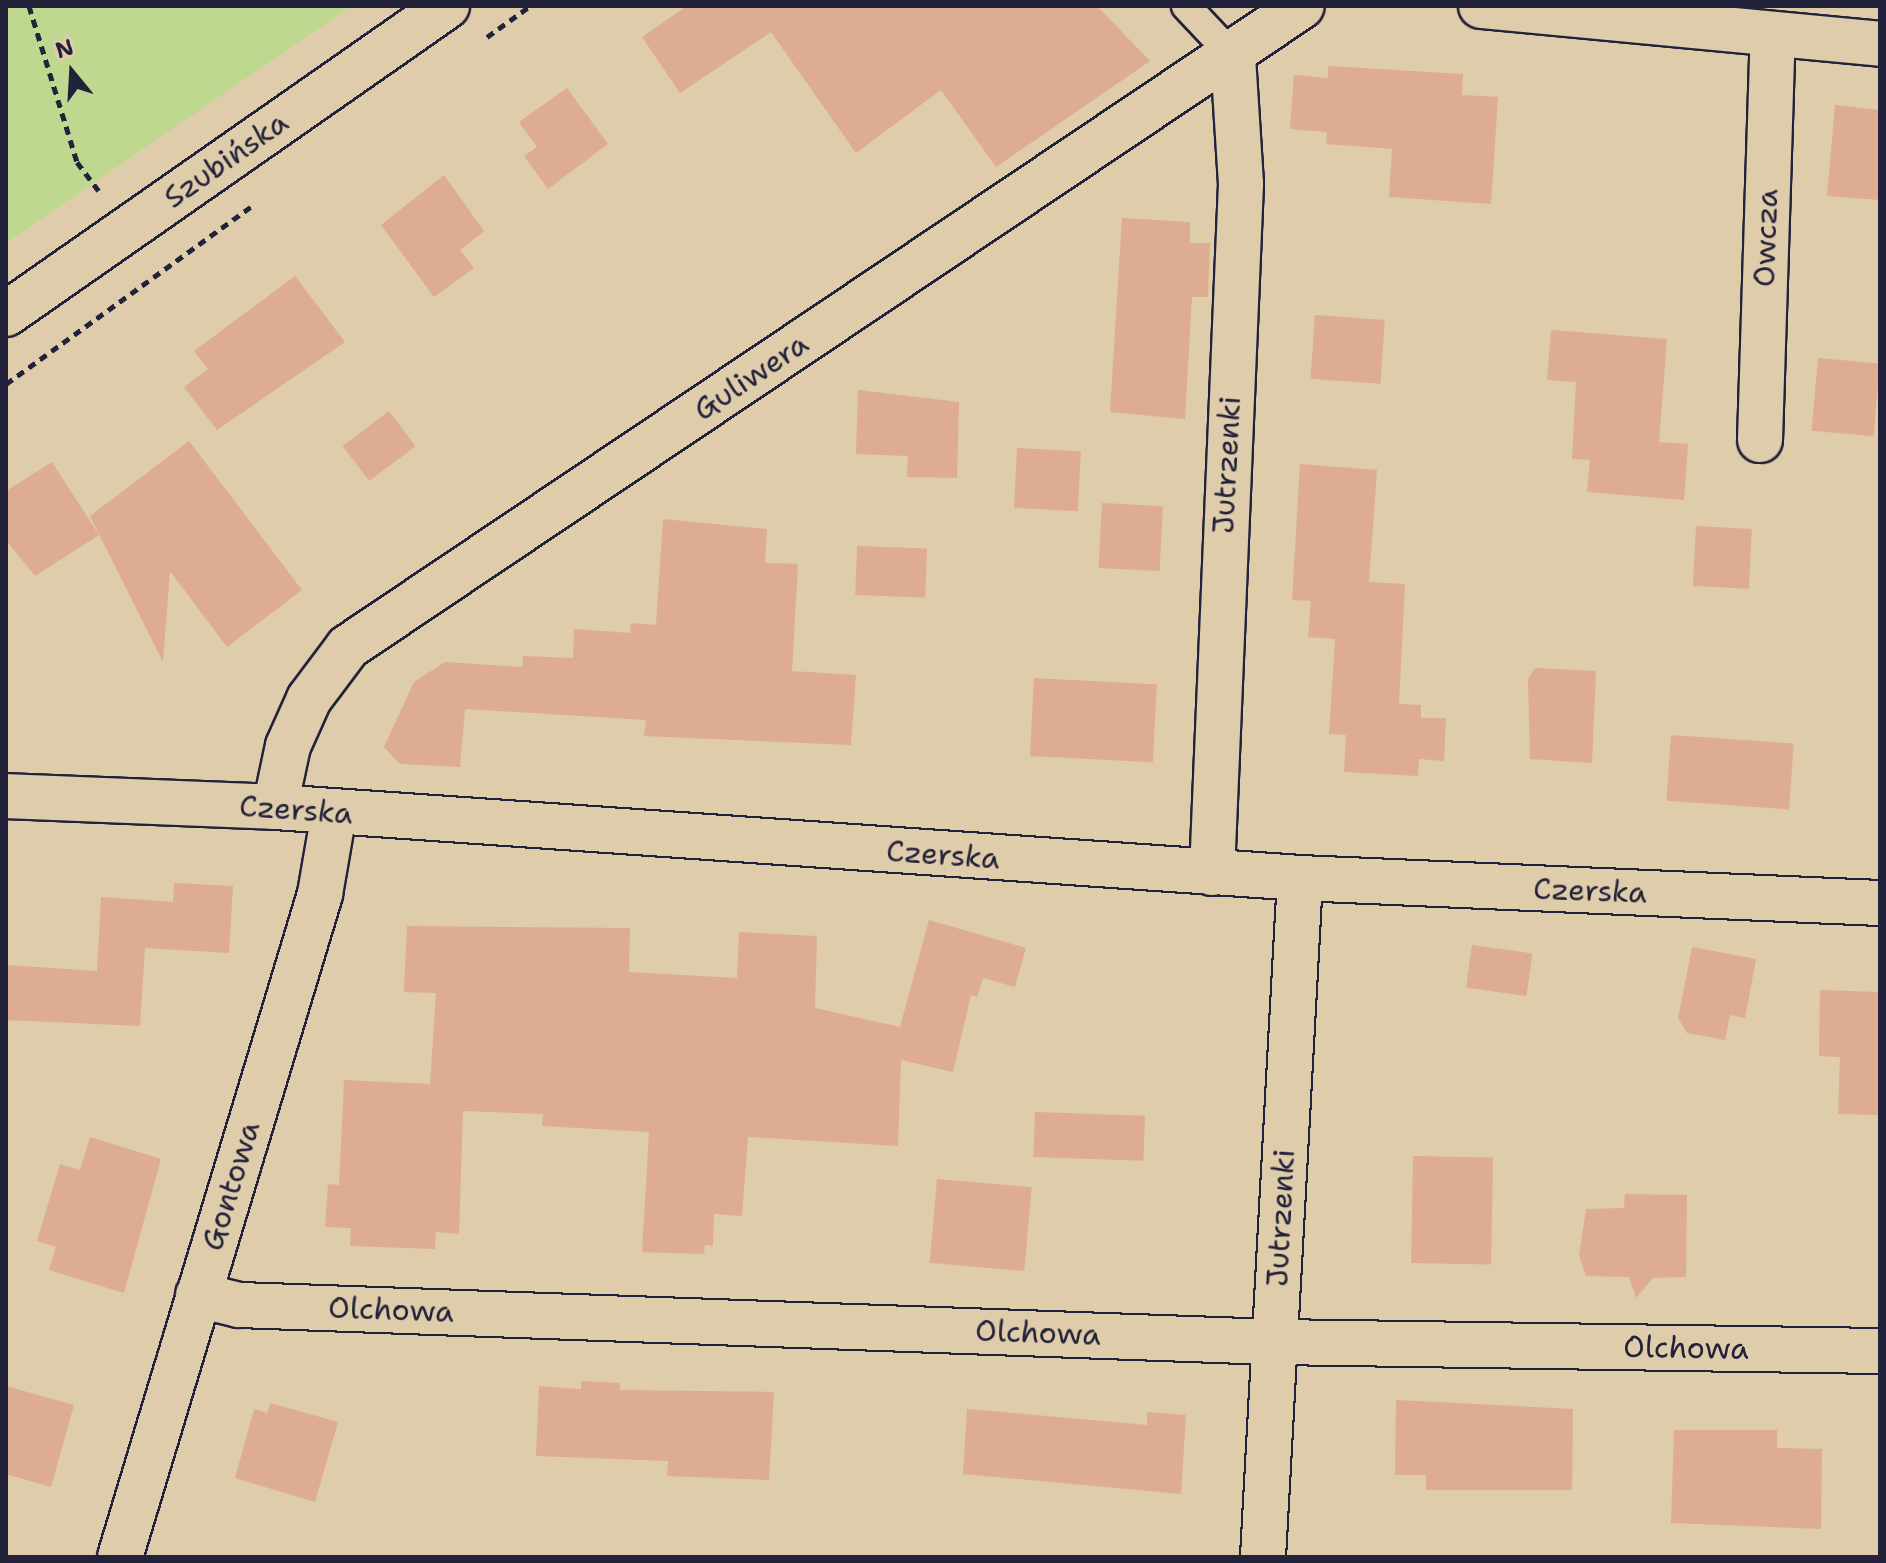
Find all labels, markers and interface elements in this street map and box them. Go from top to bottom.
north arrow [32,32,112,112]
text: N [52,32,77,65]
street label: Szubińska [157,104,295,216]
street label: Owcza [1746,188,1786,288]
street label: Guliwera [687,326,815,428]
street label: Jutrzenki [1205,395,1249,535]
street label: Czerska [238,788,354,832]
street label: Czerska [885,833,1001,877]
street label: Czerska [1533,871,1647,911]
street label: Gontowa [194,1117,268,1255]
street label: Jutrzenki [1259,1148,1303,1288]
street label: Olchowa [328,1290,454,1330]
street label: Olchowa [975,1313,1101,1353]
street label: Olchowa [1623,1329,1749,1367]

